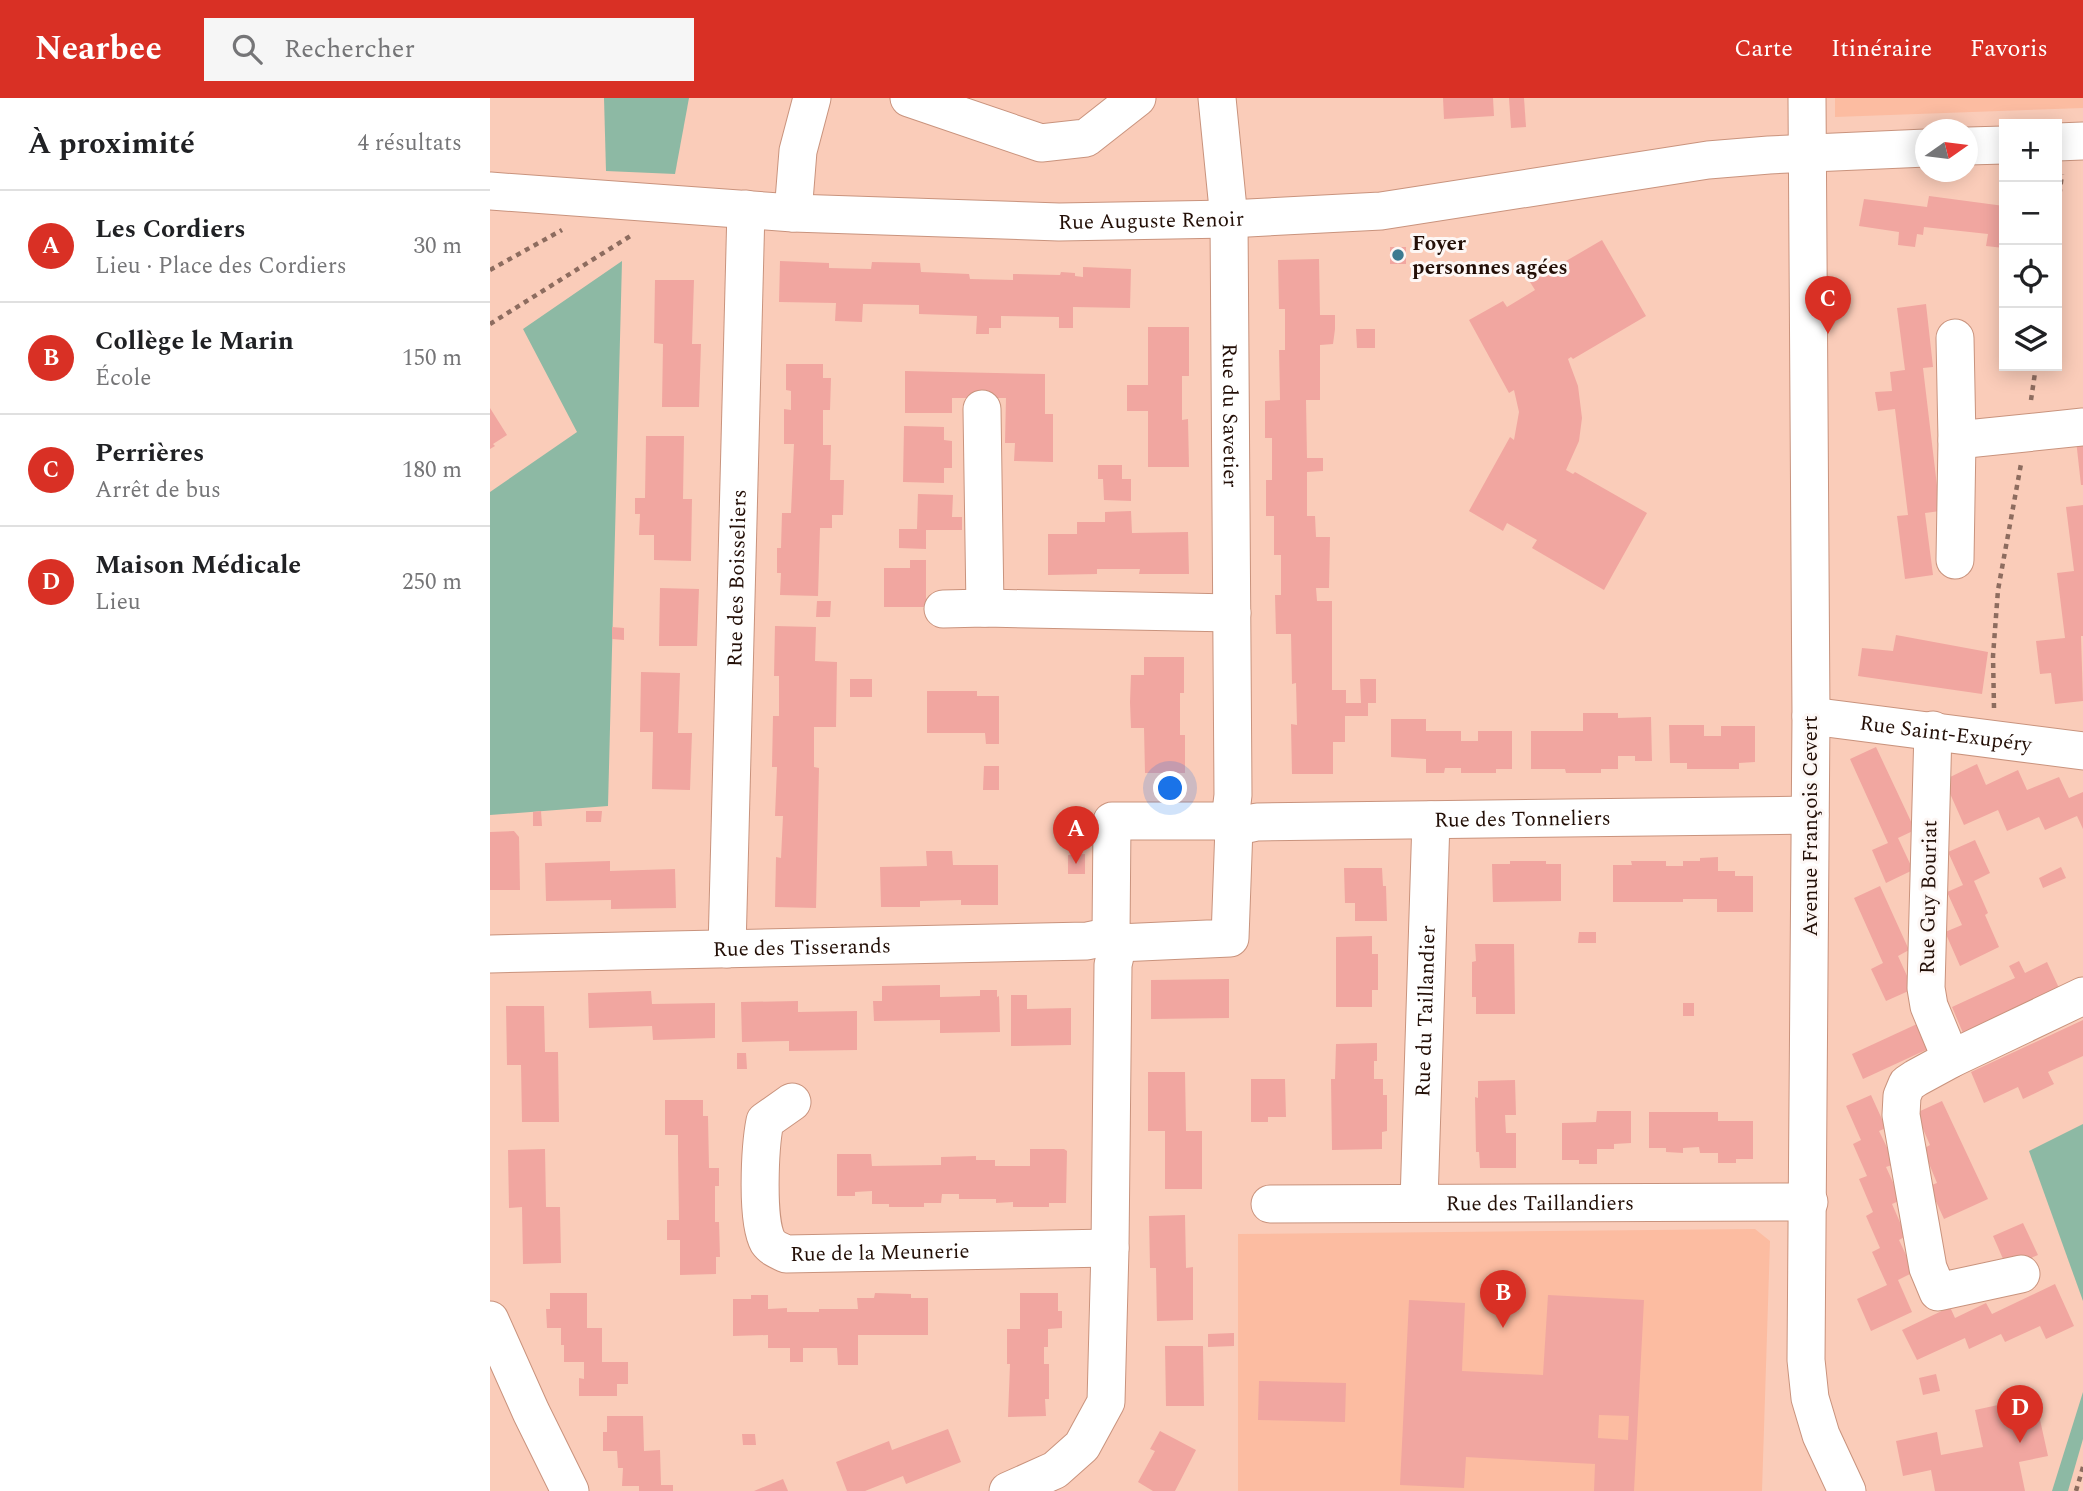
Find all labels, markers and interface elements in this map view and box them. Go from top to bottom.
search box [204,18,694,81]
text: Nearbee [35,24,162,74]
text: Rechercher [284,29,415,69]
icon: search [228,30,266,68]
text: Carte [1734,31,1793,67]
text: Itinéraire [1831,31,1932,67]
text: Favoris [1970,31,2048,67]
north arrow [1915,119,1978,182]
map controls [1999,119,2062,371]
button: + [1999,119,2062,182]
text: À proximité [28,121,195,167]
text: 4 résultats [357,126,462,161]
button: − [1999,182,2062,245]
street label: Rue Auguste Renoir [1058,203,1245,239]
text: Les Cordiers [95,209,246,249]
place label: Foyer personnes agées [1412,228,1568,284]
text: A [42,229,60,264]
text: 30 m [413,229,462,264]
button: locate [1999,245,2062,308]
marker: Foyer personnes agées [1390,247,1406,263]
text: Lieu · Place des Cordiers [95,249,347,284]
pin: C [1805,276,1851,334]
button: layers [1999,308,2062,371]
text: Collège le Marin [95,321,294,361]
text: B [43,341,59,376]
text: 150 m [402,341,462,376]
street label: Rue du Savetier [1213,343,1246,488]
text: École [95,361,151,396]
text: Perrières [95,433,204,473]
text: C [43,453,59,488]
text: 180 m [402,453,462,488]
text: Arrêt de bus [95,473,221,508]
street label: Rue des Boisseliers [719,489,756,667]
text: Maison Médicale [95,545,301,585]
text: D [42,565,60,600]
text: 250 m [402,565,462,600]
text: Lieu [95,585,141,620]
street label: Rue Saint-Exupéry [1858,707,2035,761]
street label: Avenue François Cevert [1795,715,1827,937]
your location [1153,771,1187,805]
street label: Rue des Tonneliers [1434,803,1611,837]
pin: A [1053,806,1099,864]
street label: Rue Guy Bouriat [1912,820,1946,974]
street label: Rue du Taillandier [1407,925,1445,1097]
street label: Rue des Tisserands [713,930,891,966]
street label: Rue des Taillandiers [1446,1188,1634,1220]
street label: Rue de la Meunerie [790,1236,970,1271]
pin: B [1480,1270,1526,1328]
pin: D [1997,1385,2043,1443]

